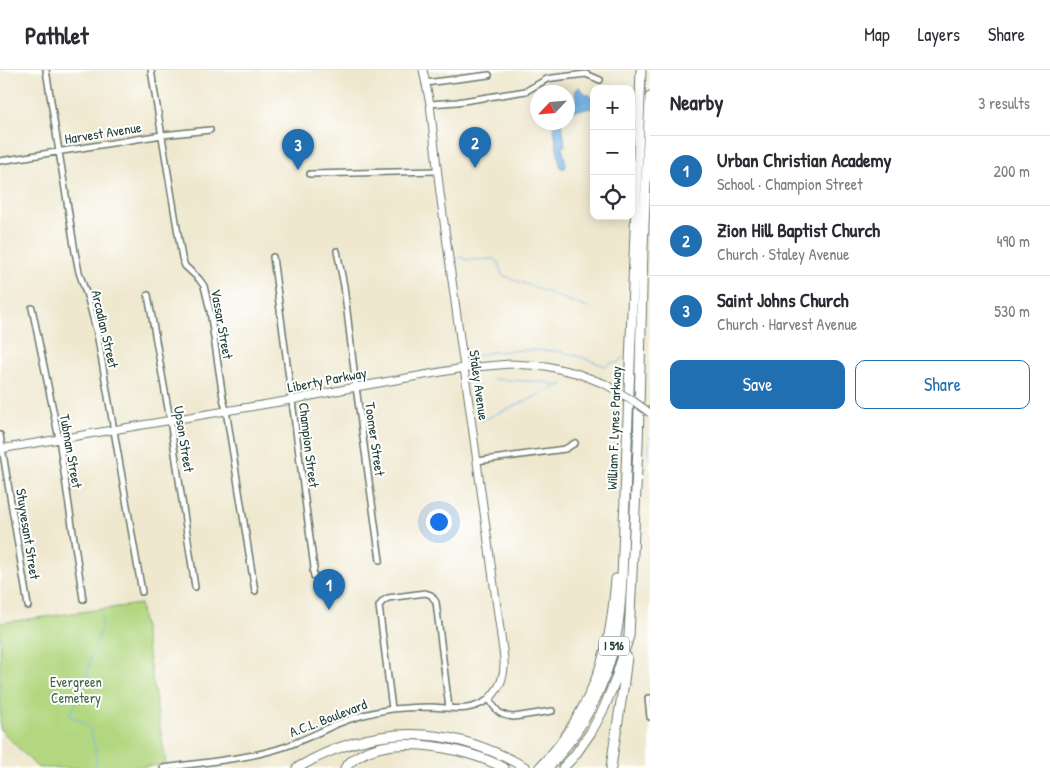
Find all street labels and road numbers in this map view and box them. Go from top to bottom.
street label: Harvest Avenue [63,117,143,148]
street label: Vassar Street [207,287,238,361]
street label: Arcadian Street [87,288,124,370]
street label: Staley Avenue [464,349,494,422]
street label: Liberty Parkway [286,363,368,397]
street label: William F. Lynes Parkway [602,366,626,490]
street label: Champion Street [294,401,324,489]
street label: Toomer Street [361,401,390,477]
street label: Upson Street [169,404,199,474]
street label: Tubman Street [56,412,87,490]
street label: Stuyvesant Street [11,487,45,581]
road number: I 516 [599,636,629,656]
street label: A.C.L. Boulevard [286,694,370,741]

